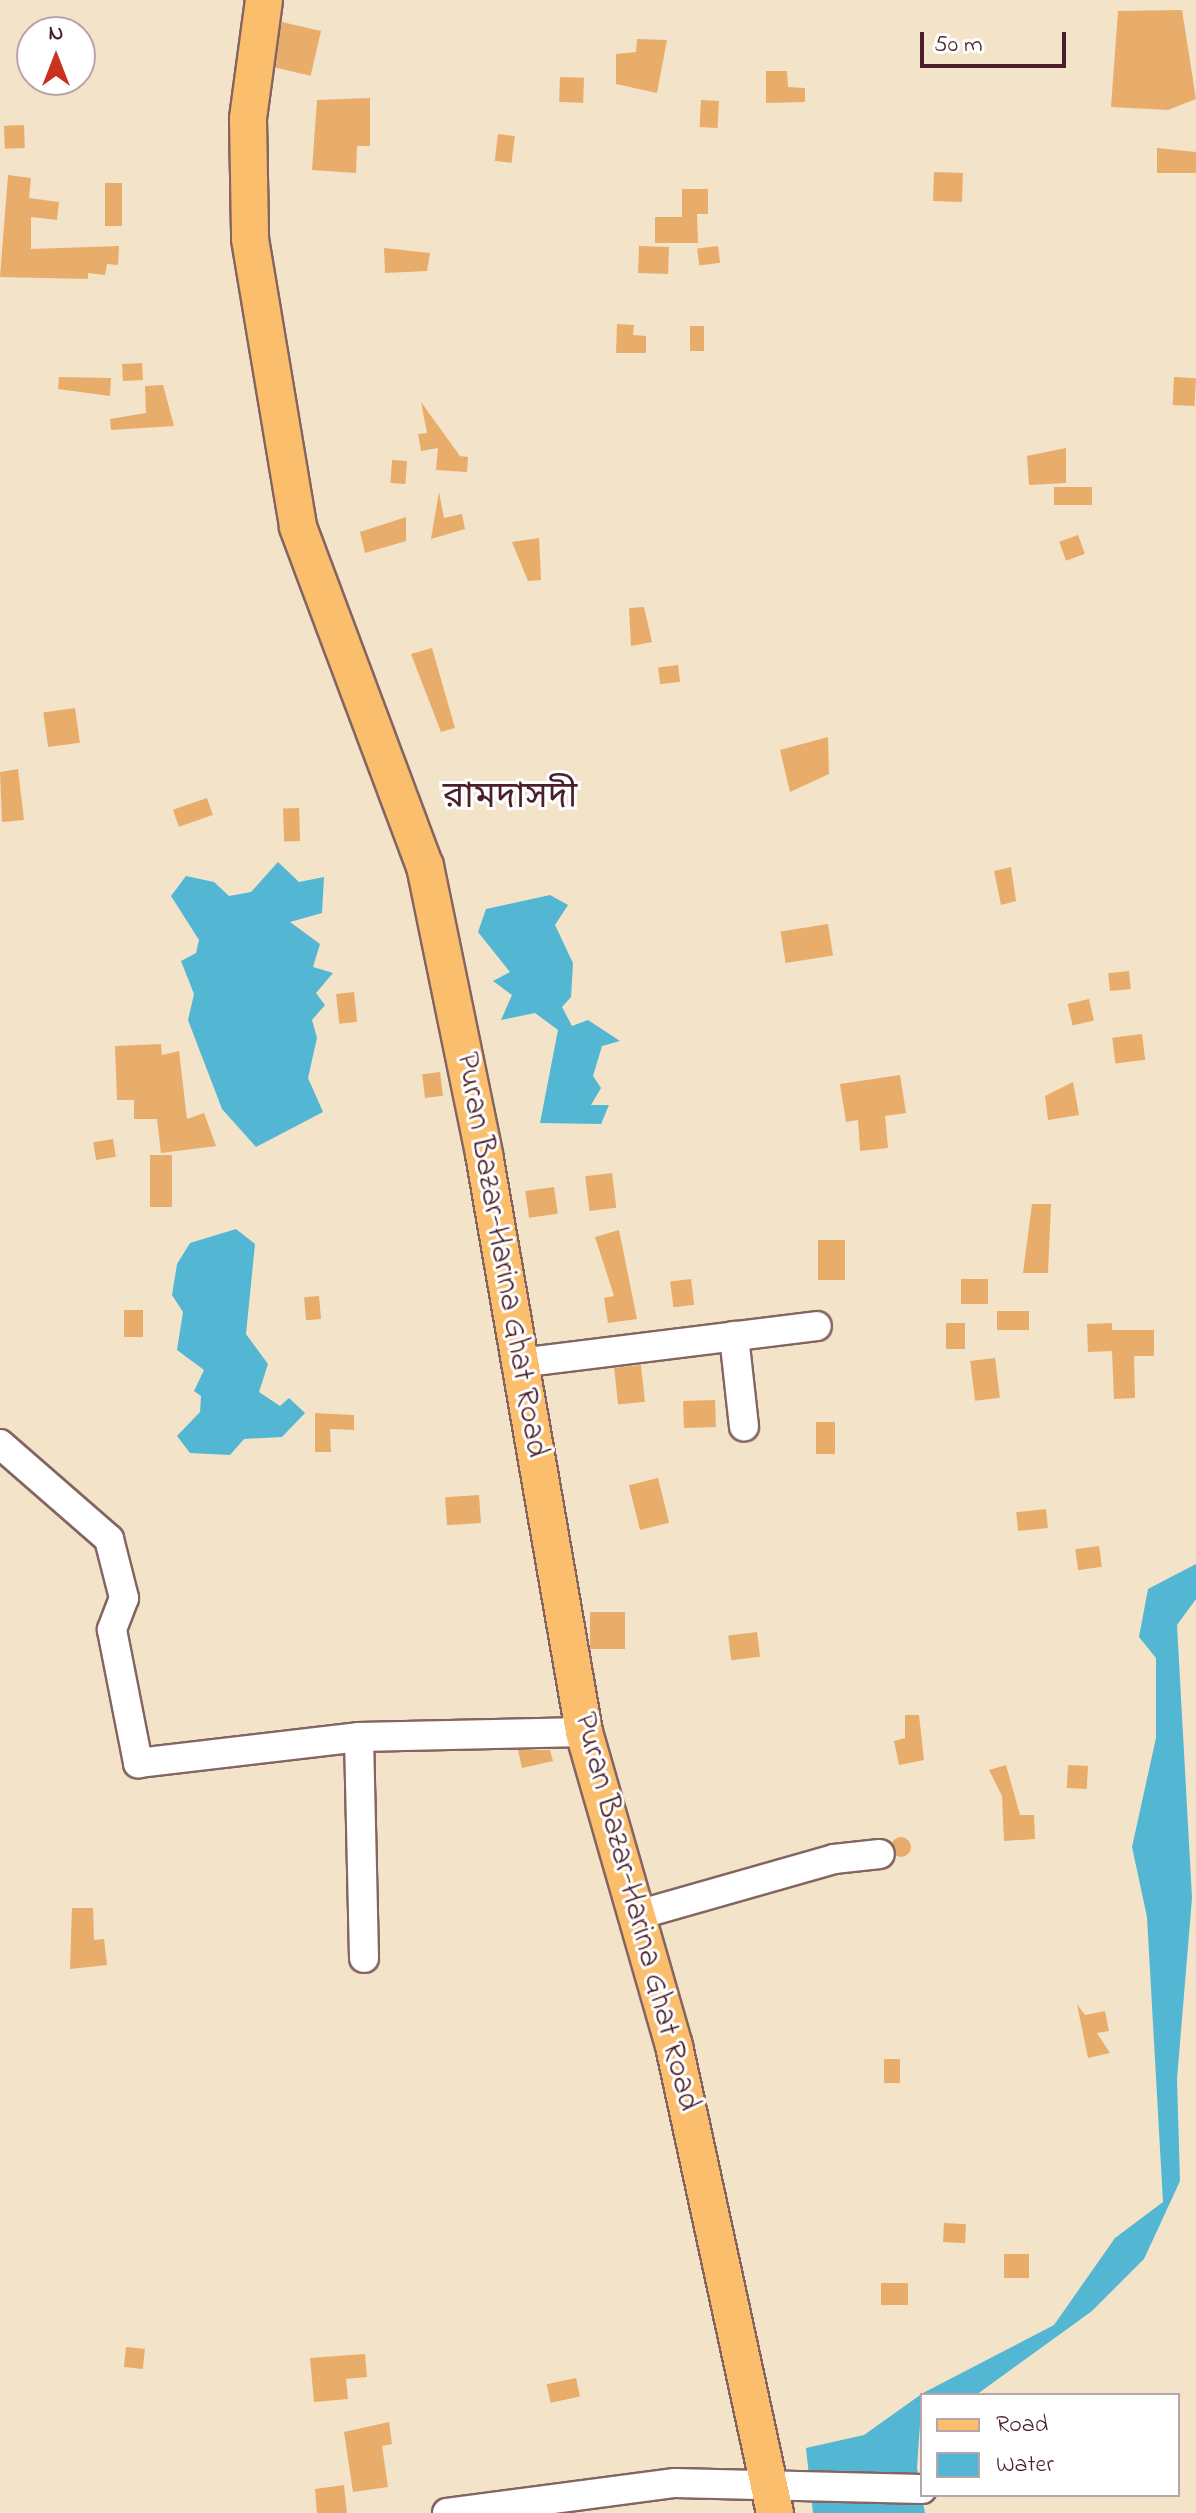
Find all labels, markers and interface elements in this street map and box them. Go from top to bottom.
north arrow [16,16,96,96]
scale bar [924,16,1070,66]
text: N [49,18,63,50]
text: 50 m [934,28,983,63]
district label: রামদাসদী [443,777,577,821]
street label: Puran Bazar-Harina Ghat Road [445,1049,555,1461]
street label: Puran Bazar-Harina Ghat Road [563,1709,707,2115]
legend [920,2393,1180,2497]
text: Road [996,2408,1048,2443]
text: Water [996,2448,1054,2483]

